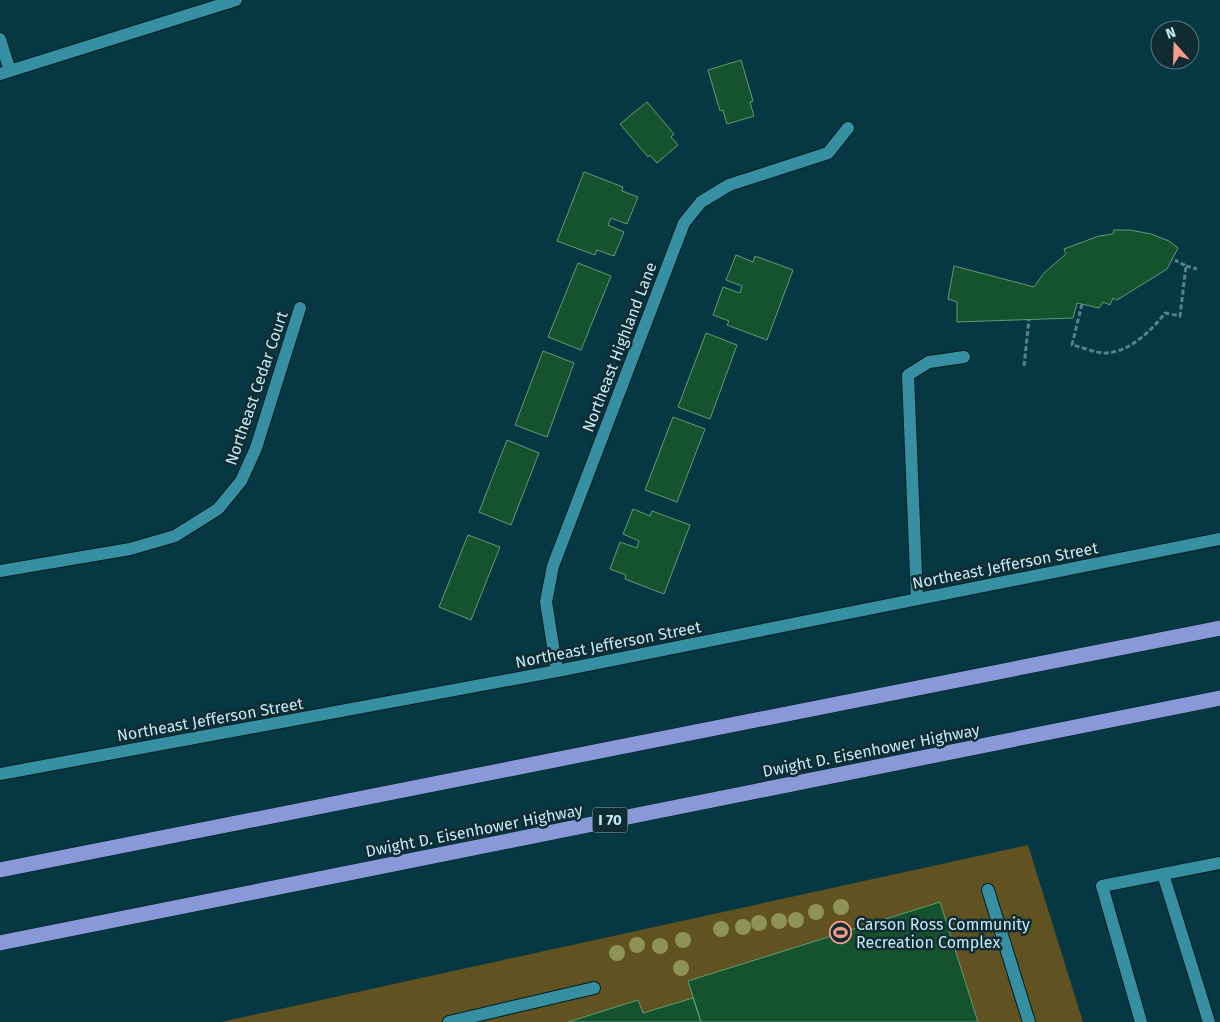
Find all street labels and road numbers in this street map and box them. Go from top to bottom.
street label: Northeast Highland Lane [578,260,661,435]
street label: Northeast Cedar Court [221,309,292,468]
street label: Northeast Jefferson Street [911,538,1100,593]
street label: Northeast Jefferson Street [514,617,703,672]
street label: Northeast Jefferson Street [115,694,305,745]
street label: Dwight D. Eisenhower Highway [761,720,981,781]
street label: Dwight D. Eisenhower Highway [364,800,584,861]
road number: I 70 [592,808,628,832]

